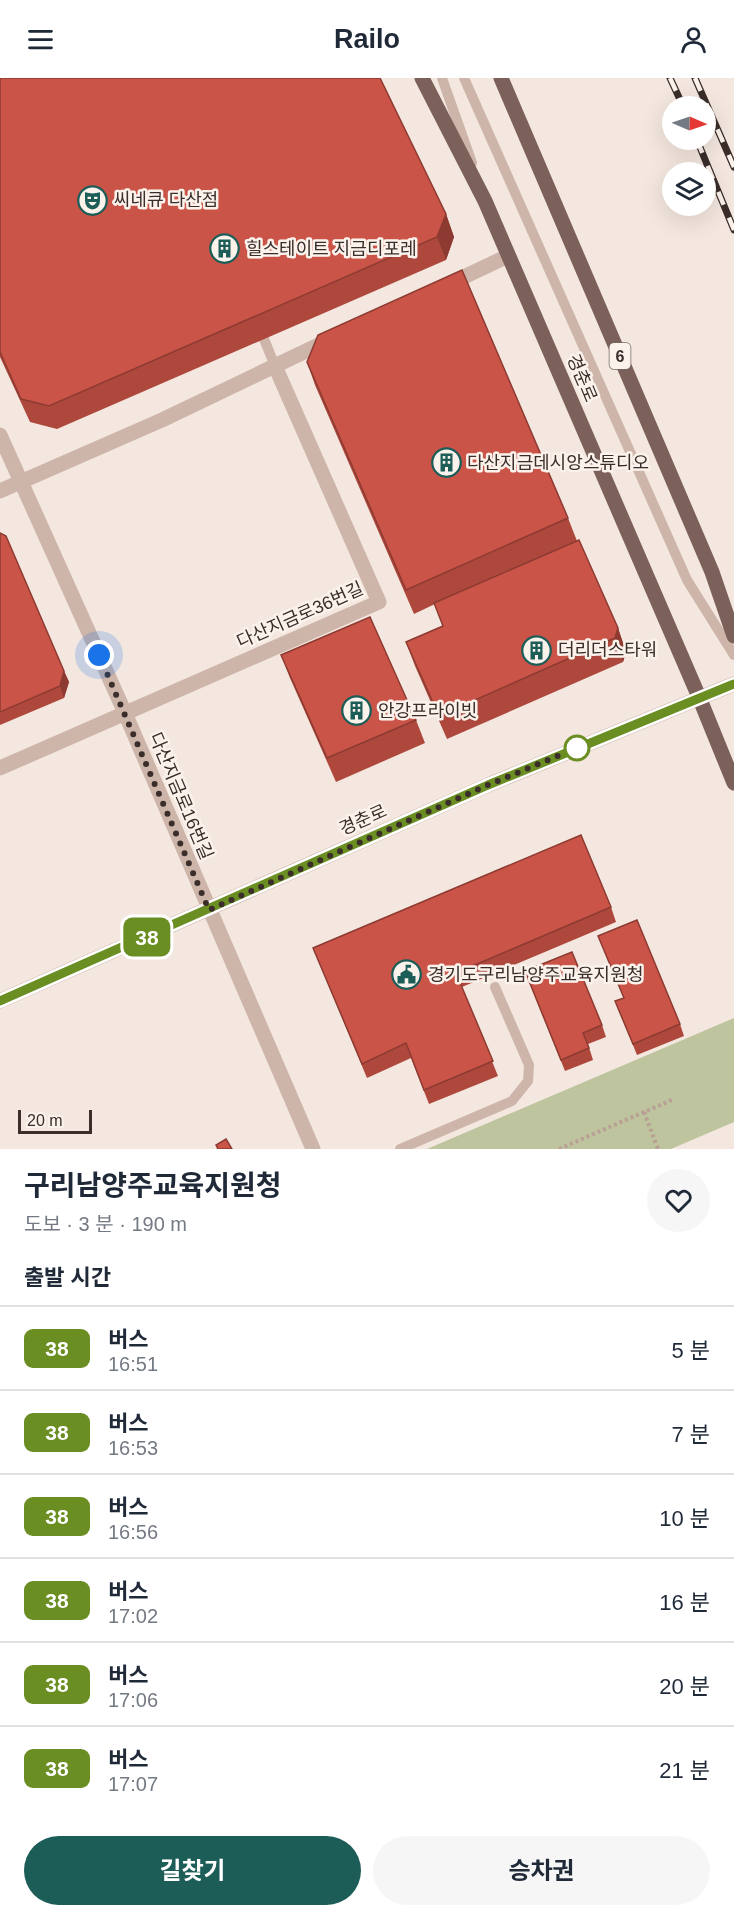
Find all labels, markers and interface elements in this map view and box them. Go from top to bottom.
icon: menu [24,23,57,56]
icon: person [677,23,710,56]
text: Railo [334,24,400,54]
north arrow [662,96,716,150]
map controls [662,96,716,216]
button: layers [662,162,716,216]
theatre icon: 씨네큐 다산점 [77,184,109,216]
place label: 씨네큐 다산점 [114,190,218,210]
building icon: 힐스테이트 지금디포레 [209,233,241,265]
place label: 힐스테이트 지금디포레 [246,239,417,259]
road number: 6 [610,343,630,369]
street label: 경춘로 [563,351,601,405]
building icon: 다산지금데시앙스튜디오 [430,447,462,479]
place label: 다산지금데시앙스튜디오 [467,453,649,473]
street label: 다산지금로36번길 [234,578,366,652]
building icon: 더리더스타워 [521,634,553,666]
your location [84,640,114,670]
place label: 더리더스타워 [558,640,657,660]
building icon: 안강프라이빗 [341,695,373,727]
place label: 안강프라이빗 [378,701,477,721]
street label: 다산지금로16번길 [145,730,217,862]
unlabelled marker [564,735,590,761]
street label: 경춘로 [336,801,390,839]
line badge: 38 [120,918,174,956]
text: 38 [135,926,159,949]
public building icon: 경기도구리남양주교육지원청 [391,959,423,991]
place label: 경기도구리남양주교육지원청 [428,965,643,985]
scale bar [18,1107,92,1134]
text: 20 m [27,1112,63,1129]
button: heart [647,1169,710,1232]
text: 구리남양주교육지원청 [24,1170,282,1201]
text: 도보 · 3 분 · 190 m [24,1213,187,1235]
text: 출발 시간 [24,1265,111,1290]
text: 버스 [108,1327,148,1352]
text: 38 [45,1337,69,1360]
text: 5 분 [671,1338,710,1363]
text: 16:51 [108,1353,158,1375]
text: 버스 [108,1411,148,1436]
text: 38 [45,1421,69,1444]
text: 7 분 [671,1422,710,1447]
text: 16:53 [108,1437,158,1459]
text: 버스 [108,1495,148,1520]
text: 38 [45,1505,69,1528]
text: 10 분 [659,1506,710,1531]
text: 16:56 [108,1521,158,1543]
text: 버스 [108,1579,148,1604]
text: 38 [45,1589,69,1612]
text: 16 분 [659,1590,710,1615]
text: 17:02 [108,1605,158,1627]
text: 버스 [108,1663,148,1688]
text: 38 [45,1673,69,1696]
text: 20 분 [659,1674,710,1699]
text: 17:06 [108,1689,158,1711]
text: 버스 [108,1747,148,1772]
text: 38 [45,1757,69,1780]
text: 21 분 [659,1758,710,1783]
text: 17:07 [108,1773,158,1795]
button: 길찾기 [24,1836,361,1905]
button: 승차권 [373,1836,710,1905]

